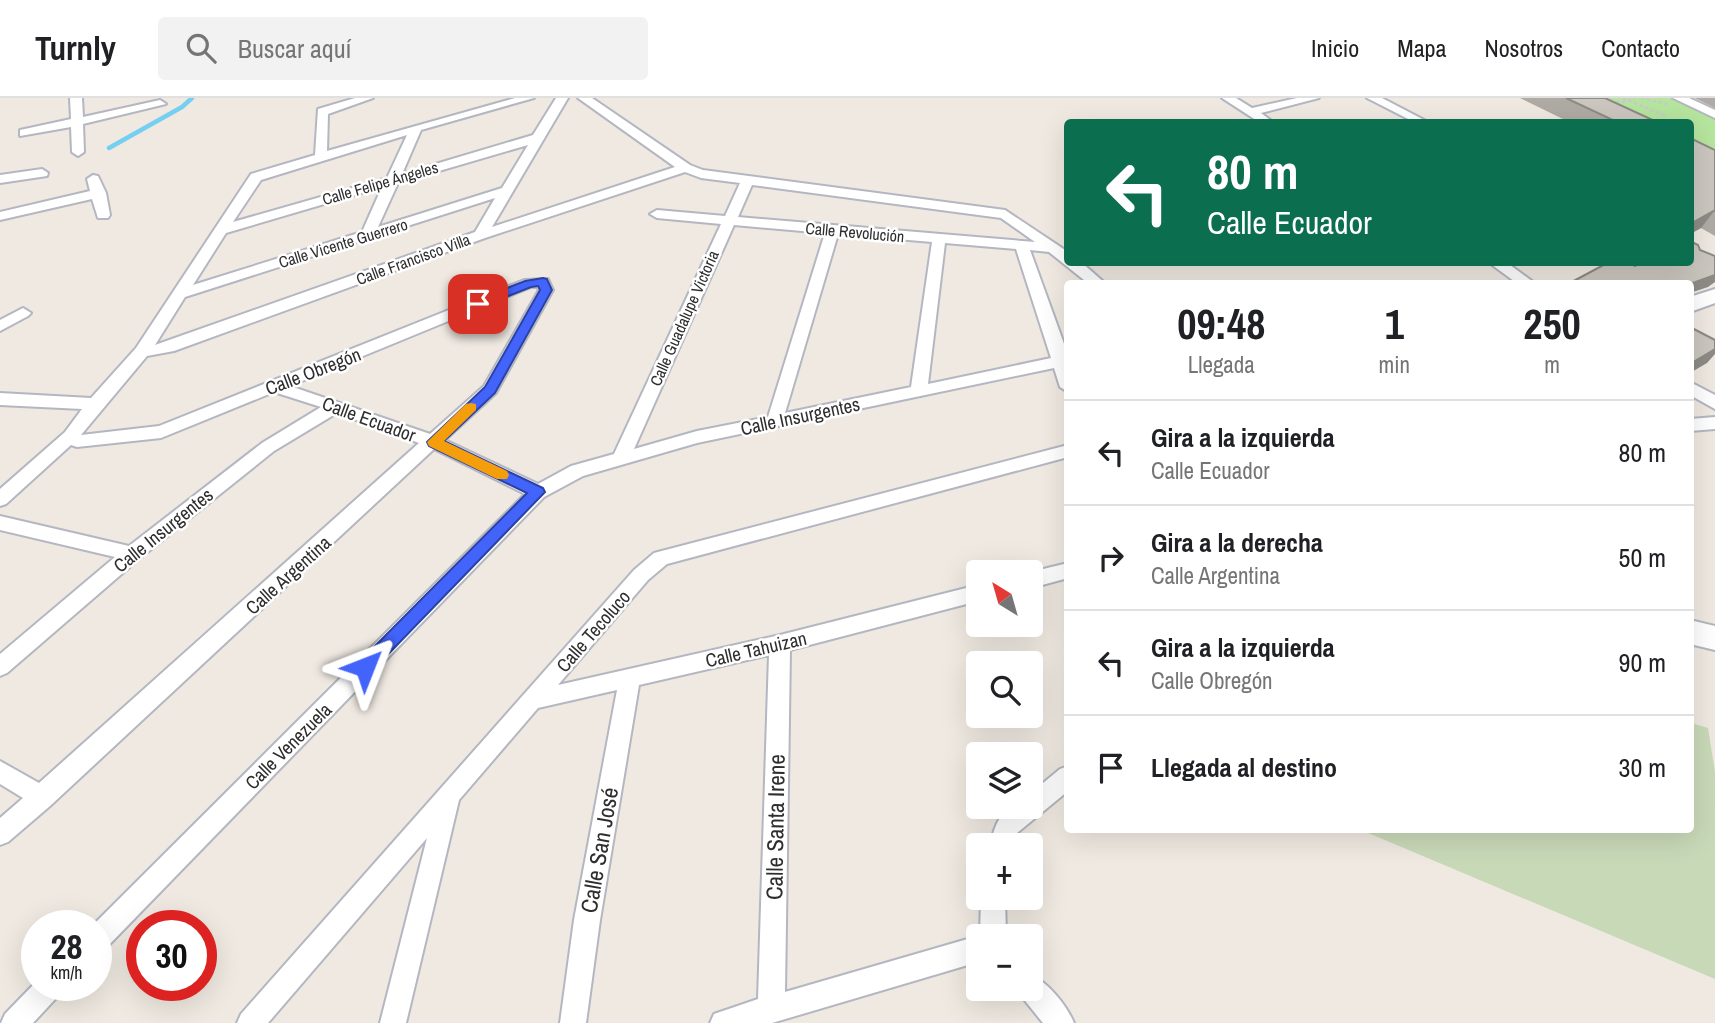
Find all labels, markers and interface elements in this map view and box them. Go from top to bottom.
search box [158,17,648,80]
text: Turnly [35,26,116,70]
icon: search [182,29,220,67]
text: Buscar aquí [238,31,352,66]
text: Inicio [1311,32,1359,64]
text: Mapa [1397,32,1446,64]
text: Nosotros [1484,32,1563,64]
text: Contacto [1601,32,1680,64]
text: 80 m [1207,138,1299,204]
icon: left [1092,147,1183,238]
street label: Calle Felipe Ángeles [319,156,441,210]
text: Calle Ecuador [1207,201,1372,244]
street label: Calle Vicente Guerrero [276,213,410,273]
street label: Calle Revolución [805,217,905,247]
street label: Calle Francisco Villa [353,228,474,290]
street label: Calle Guadalupe Victoria [644,246,724,389]
pin [448,274,508,334]
icon: arrive [459,285,497,323]
text: 09:48 [1177,296,1265,352]
text: 1 [1385,296,1404,352]
text: 250 [1523,296,1581,352]
street label: Calle Obregón [261,341,365,401]
text: Llegada [1188,349,1255,380]
text: min [1379,349,1410,380]
text: m [1544,349,1560,380]
street label: Calle Ecuador [319,390,420,448]
street label: Calle Insurgentes [738,391,862,441]
text: Gira a la izquierda [1151,420,1335,455]
icon: left [1092,434,1130,472]
text: 80 m [1619,435,1666,470]
text: Calle Ecuador [1151,455,1269,486]
street label: Calle Insurgentes [108,482,218,578]
text: Gira a la derecha [1151,525,1323,560]
street label: Calle Argentina [240,529,337,620]
icon: right [1092,539,1130,577]
text: 50 m [1619,540,1666,575]
north arrow [966,560,1043,637]
map controls [966,560,1043,1001]
text: Calle Argentina [1151,560,1280,591]
street label: Calle Tecoluco [550,584,636,678]
street label: Calle Tahuizan [703,625,809,673]
position arrow [328,630,402,704]
text: Gira a la izquierda [1151,630,1335,665]
icon: left [1092,644,1130,682]
text: 90 m [1619,645,1666,680]
button: search [966,651,1043,728]
text: Calle Obregón [1151,665,1273,696]
street label: Calle Venezuela [239,697,337,795]
button: layers [966,742,1043,819]
icon: arrive [1092,749,1130,787]
text: Llegada al destino [1151,750,1337,785]
text: 30 m [1619,750,1666,785]
street label: Calle Santa Irene [758,754,792,900]
street label: Calle San José [573,785,625,915]
button: + [966,833,1043,910]
speed limit sign: 30 [126,910,217,1001]
text: 28 [51,923,82,970]
button: − [966,924,1043,1001]
text: km/h [51,960,83,985]

